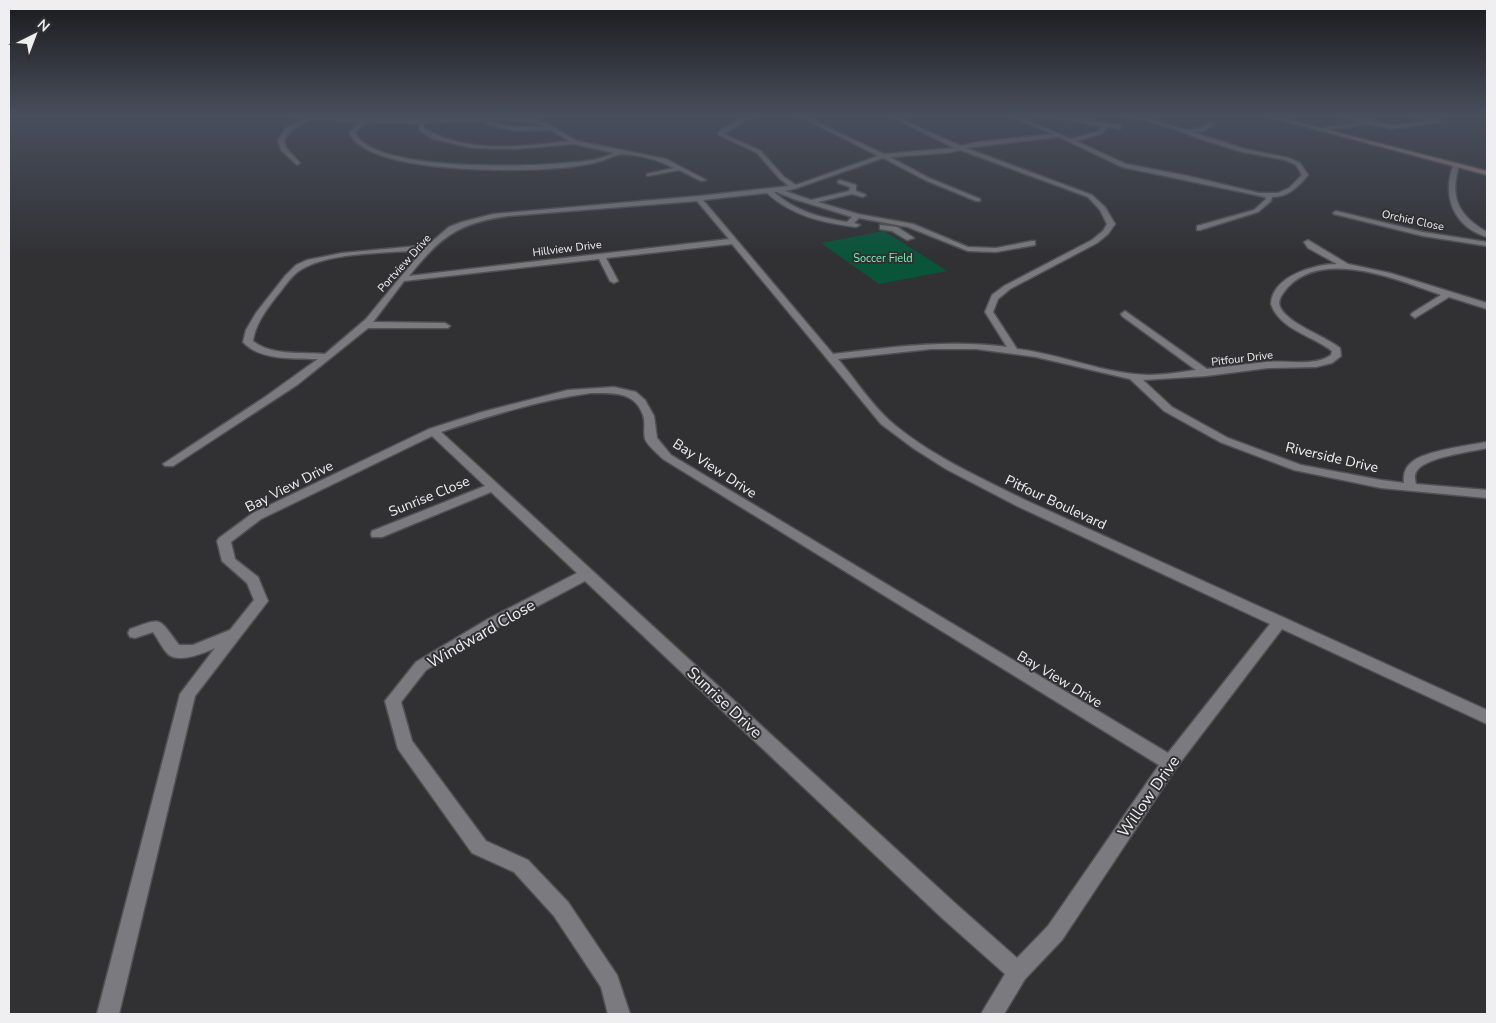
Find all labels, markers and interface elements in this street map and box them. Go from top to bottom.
north arrow [10,10,60,60]
text: N [33,15,54,36]
street label: Orchid Close [1380,207,1446,234]
street label: Portview Drive [374,231,435,296]
street label: Hillview Drive [532,237,603,260]
park label: Soccer Field [853,251,913,266]
street label: Pitfour Drive [1210,347,1274,370]
street label: Bay View Drive [669,434,760,503]
street label: Riverside Drive [1284,438,1380,477]
street label: Bay View Drive [242,456,337,517]
street label: Pitfour Boulevard [1002,471,1110,534]
street label: Sunrise Close [386,472,473,521]
street label: Windward Close [424,594,539,674]
street label: Bay View Drive [1014,646,1106,712]
street label: Sunrise Drive [682,662,767,743]
street label: Willow Drive [1113,751,1185,842]

